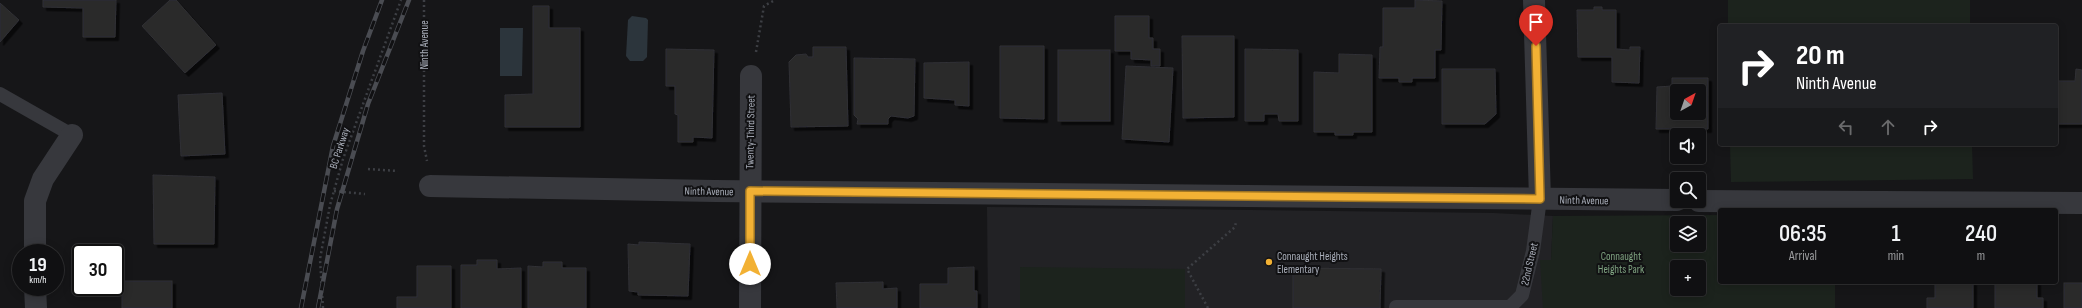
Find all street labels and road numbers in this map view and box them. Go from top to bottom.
street label: Ninth Avenue [418,20,431,70]
street label: Twenty-Third Street [743,94,758,169]
street label: BC Parkway [327,125,352,170]
street label: Ninth Avenue [684,185,734,198]
street label: Ninth Avenue [1559,194,1609,207]
street label: 22nd Street [1518,241,1541,287]

